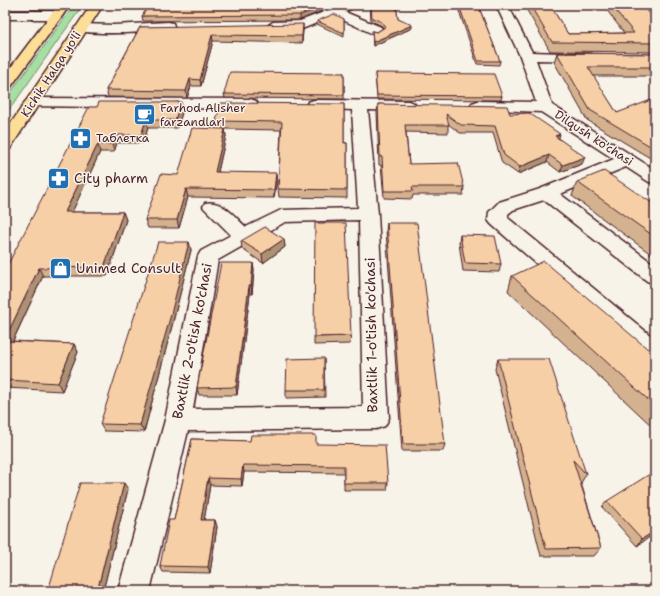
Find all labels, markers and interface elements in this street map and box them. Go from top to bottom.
street label: Kichik Halqa yo'li [17,28,85,120]
place label: Farhod Alisher farzandlari [160,100,246,130]
cafe icon: Farhod Alisher farzandlari [131,102,157,128]
street label: Dilqush ko'chasi [552,107,636,169]
pharmacy icon: Таблетка [67,125,93,151]
place label: Таблетка [96,130,150,146]
pharmacy icon: City pharm [46,165,72,191]
place label: City pharm [74,169,148,187]
shop icon: Unimed Consult [47,255,73,281]
street label: Baxtlik 1-o'tish ko'chasi [361,257,381,413]
place label: Unimed Consult [76,259,181,277]
street label: Baxtlik 2-o'tish ko'chasi [168,261,216,421]

